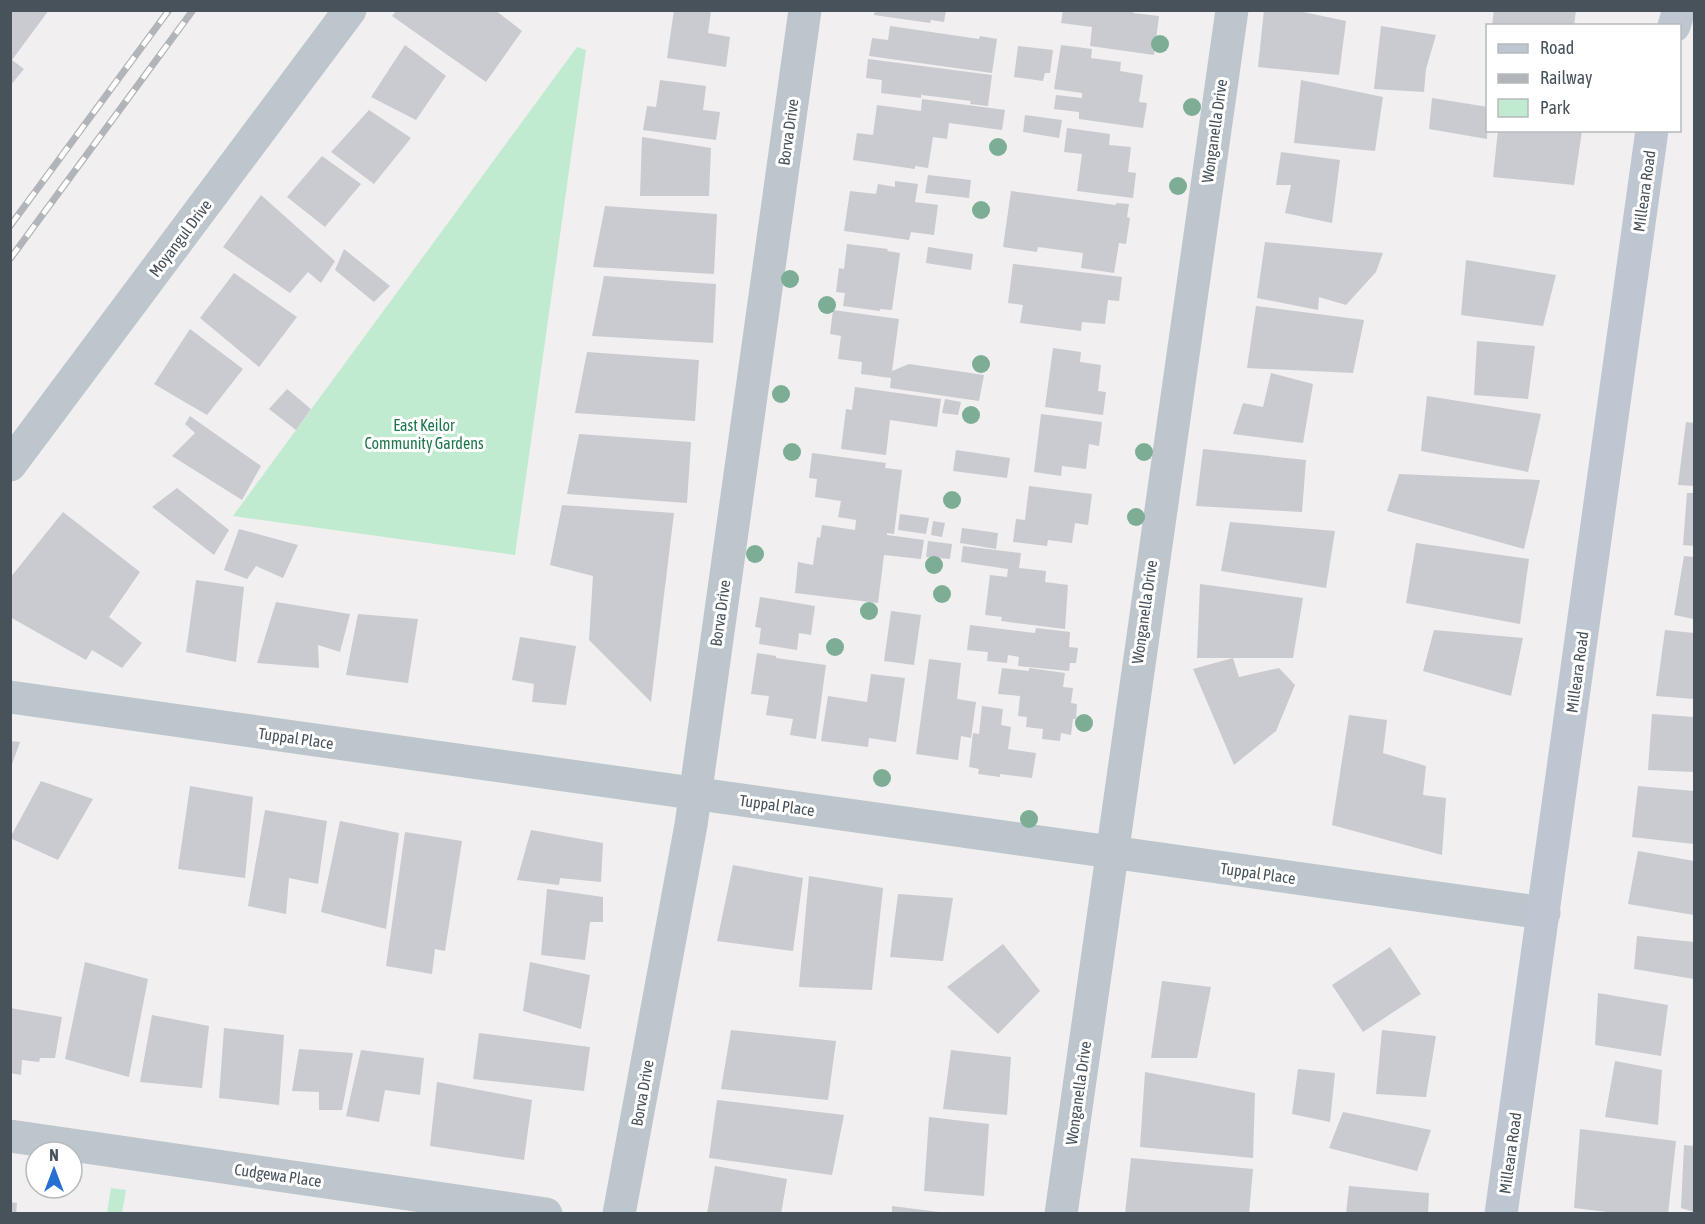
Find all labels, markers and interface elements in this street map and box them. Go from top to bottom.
legend [1486,24,1681,132]
text: Road [1540,37,1574,58]
text: Railway [1540,67,1592,88]
street label: Wonganella Drive [1198,78,1231,184]
text: Park [1540,97,1570,118]
street label: Borva Drive [774,98,802,166]
street label: Milleara Road [1629,149,1659,233]
street label: Moyangul Drive [145,196,216,281]
park label: East Keilor Community Gardens [364,416,484,453]
street label: Wonganella Drive [1128,559,1161,665]
street label: Borva Drive [706,579,734,647]
street label: Milleara Road [1562,630,1592,714]
street label: Tuppal Place [257,724,335,753]
street label: Tuppal Place [738,791,816,820]
street label: Tuppal Place [1219,859,1297,888]
street label: Wonganella Drive [1062,1040,1095,1146]
street label: Borva Drive [627,1058,657,1128]
street label: Milleara Road [1495,1111,1525,1195]
north arrow [24,1140,84,1200]
text: N [49,1146,59,1164]
street label: Cudgewa Place [233,1160,323,1191]

